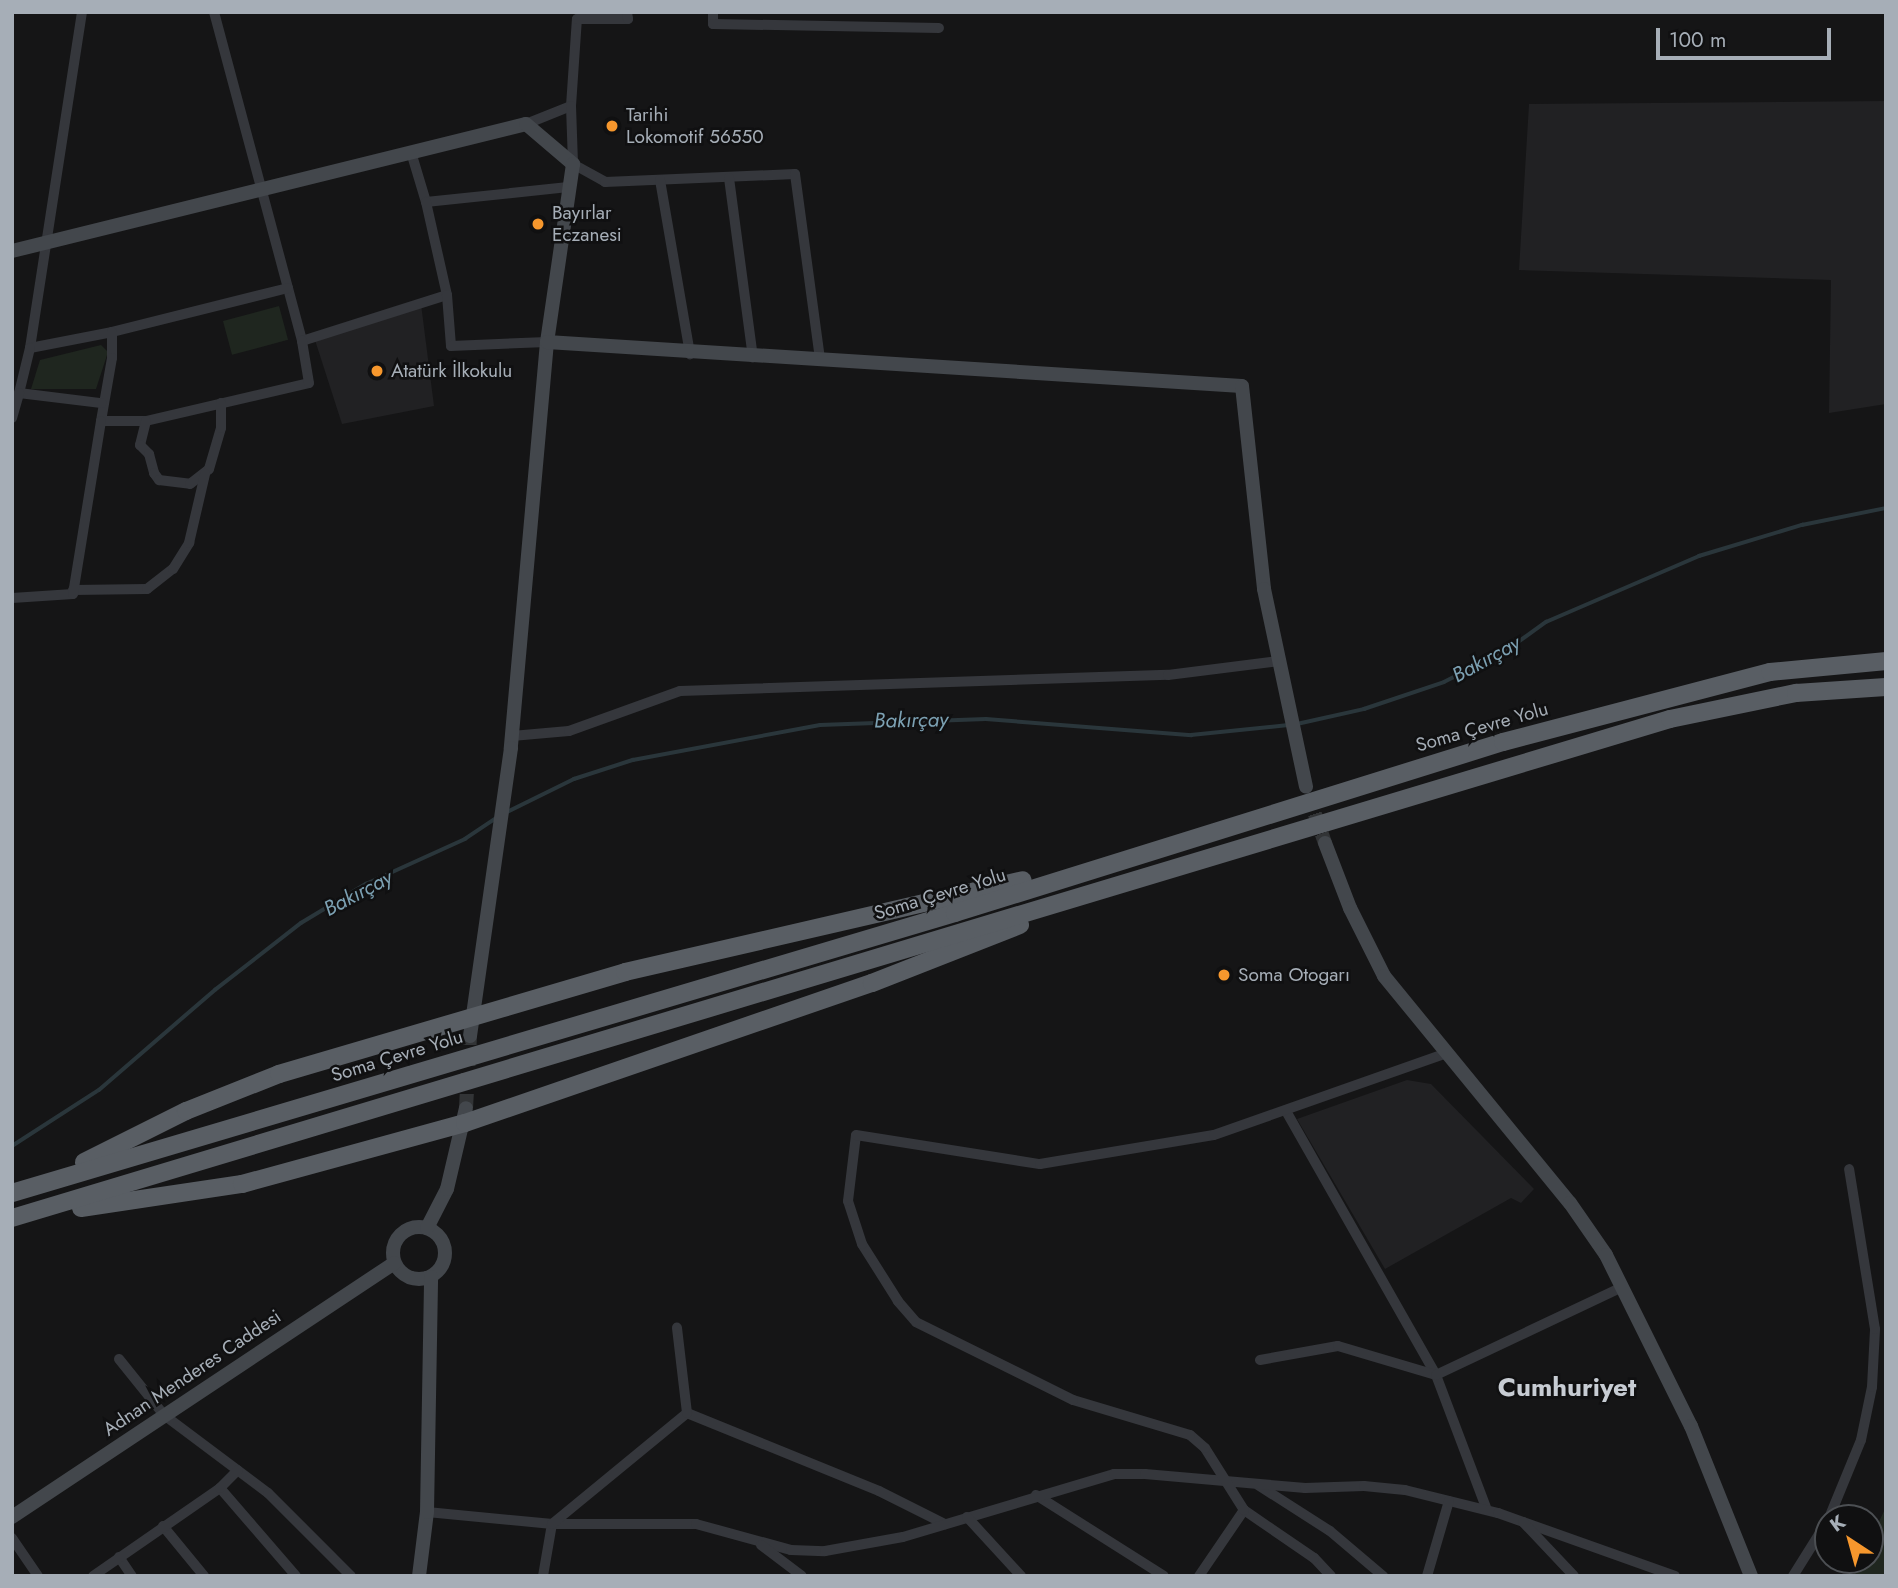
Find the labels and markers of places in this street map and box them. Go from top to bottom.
place label: Tarihi Lokomotif 56550 [626,104,764,148]
marker: Tarihi Lokomotif 56550 [604,118,620,134]
place label: Bayırlar Eczanesi [552,202,622,246]
marker: Bayırlar Eczanesi [530,216,546,232]
place label: Atatürk İlkokulu [391,360,512,382]
marker: Atatürk İlkokulu [369,363,385,379]
place label: Soma Otogarı [1238,964,1350,986]
marker: Soma Otogarı [1216,967,1232,983]

